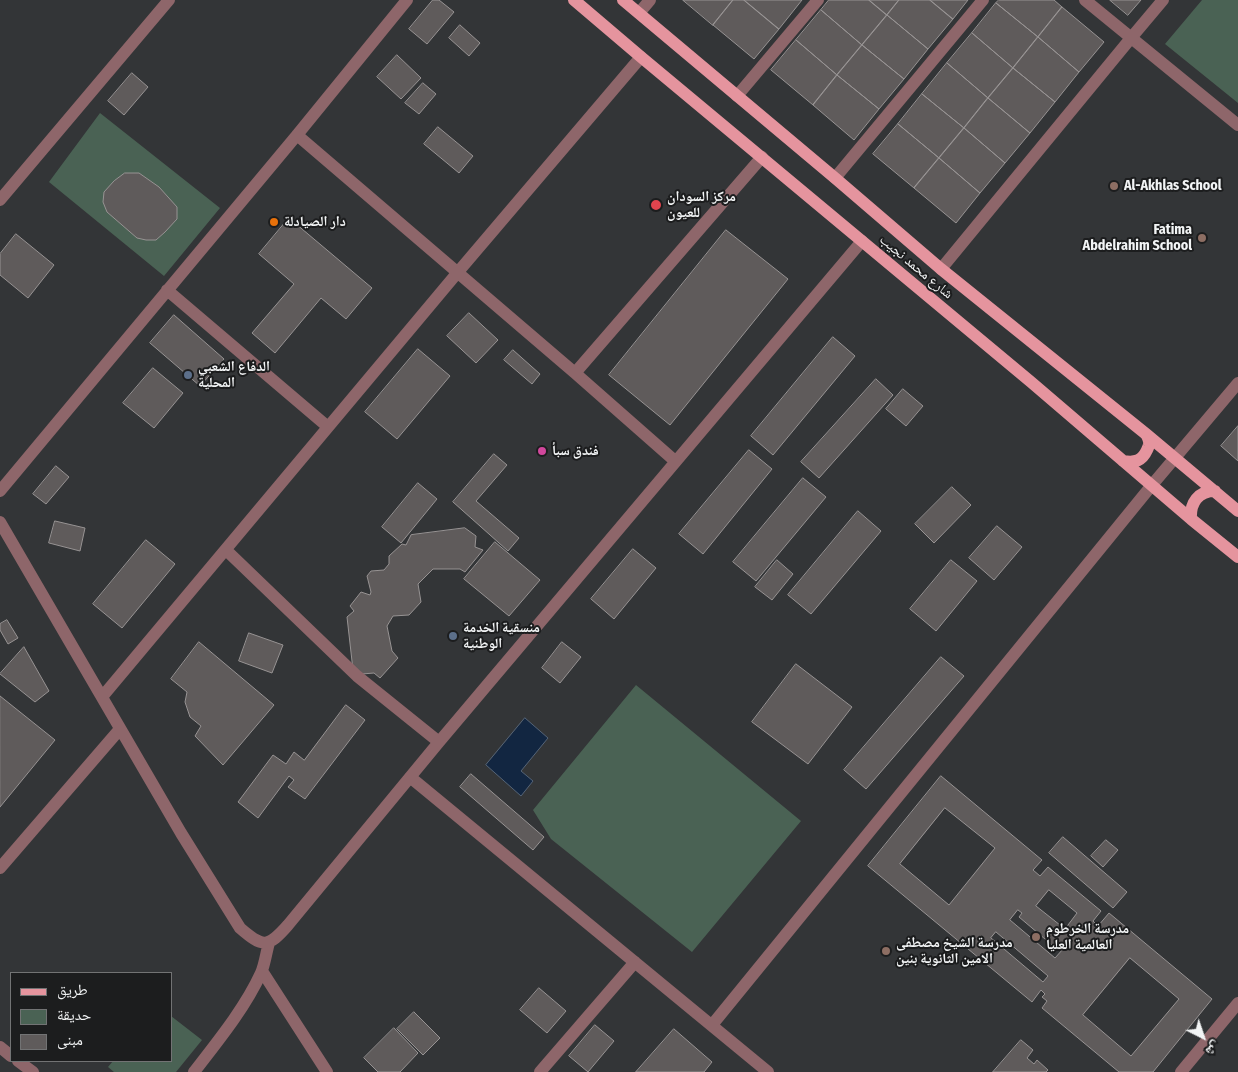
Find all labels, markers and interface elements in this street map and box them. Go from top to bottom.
place label: Al-Akhlas School [1124,178,1222,194]
marker: Al-Akhlas School [1108,180,1120,192]
place label: مركز السودان للعيون [667,189,736,222]
marker: مركز السودان للعيون [649,198,663,212]
place label: دار الصيادلة [284,214,346,230]
marker: دار الصيادلة [268,216,280,228]
place label: Fatima Abdelrahim School [1083,222,1192,254]
street label: شارع محمد نجيب [876,231,956,303]
marker: Fatima Abdelrahim School [1196,232,1208,244]
place label: الدفاع الشعبي المحلية [198,359,270,392]
marker: الدفاع الشعبي المحلية [182,369,194,381]
place label: فندق سبأ [552,443,599,459]
marker: فندق سبأ [536,445,548,457]
place label: منسقية الخدمة الوطنية [463,620,540,652]
marker: منسقية الخدمة الوطنية [447,630,459,642]
place label: مدرسة الخرطوم العالمية العليا [1046,921,1129,954]
marker: مدرسة الخرطوم العالمية العليا [1030,931,1042,943]
place label: مدرسة الشيخ مصطفى الامين الثانوية بنين [896,935,1013,968]
marker: مدرسة الشيخ مصطفى الامين الثانوية بنين [880,945,892,957]
legend [10,972,172,1062]
text: طريق [57,981,88,999]
text: حديقة [57,1006,91,1024]
north arrow [1178,1012,1228,1062]
text: مبنى [57,1031,83,1049]
text: ش [1202,1037,1224,1060]

